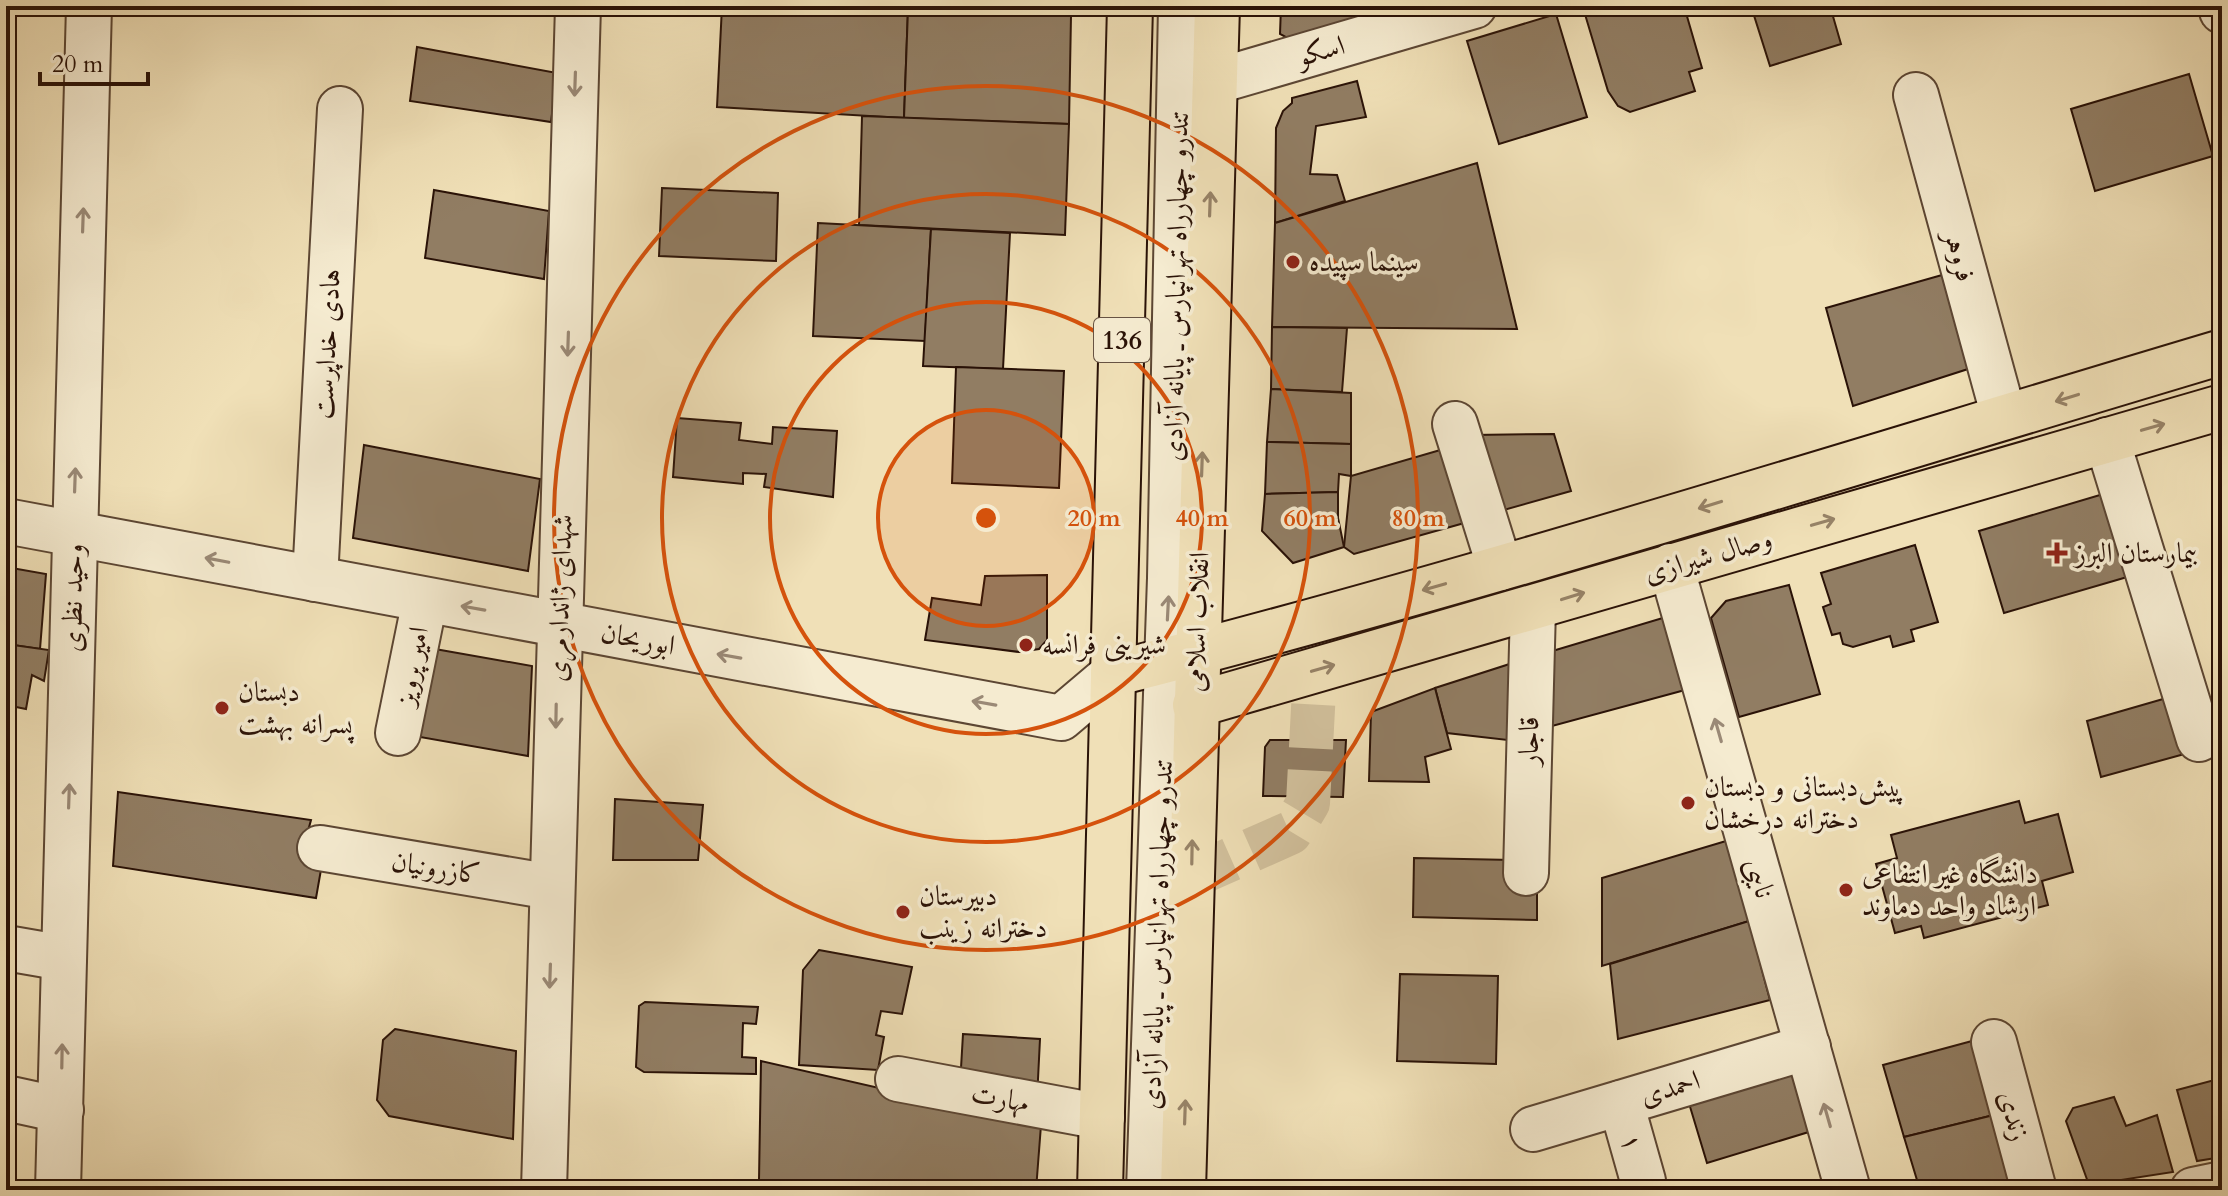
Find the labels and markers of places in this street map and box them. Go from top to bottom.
place label: سینما سپیده [1309,243,1419,281]
marker: سینما سپیده [1284,253,1302,271]
centre of rings [972,504,1000,532]
place label: بیمارستان البرز [2072,534,2198,572]
marker: بیمارستان البرز [2046,542,2068,564]
place label: شیرینی فرانسه [1042,626,1166,664]
marker: شیرینی فرانسه [1017,636,1035,654]
place label: دبستان پسرانه بهشت [238,673,355,744]
marker: دبستان پسرانه بهشت [213,699,231,717]
place label: پیش‌دبستانی و دبستان دخترانه درخشان [1704,768,1904,838]
marker: پیش‌دبستانی و دبستان دخترانه درخشان [1679,794,1697,812]
place label: دانشگاه غیر انتفاعی ارشاد واحد دماوند [1862,855,2038,925]
place label: دبیرستان دخترانه زینب [919,877,1047,947]
marker: دانشگاه غیر انتفاعی ارشاد واحد دماوند [1837,881,1855,899]
marker: دبیرستان دخترانه زینب [894,903,912,921]

